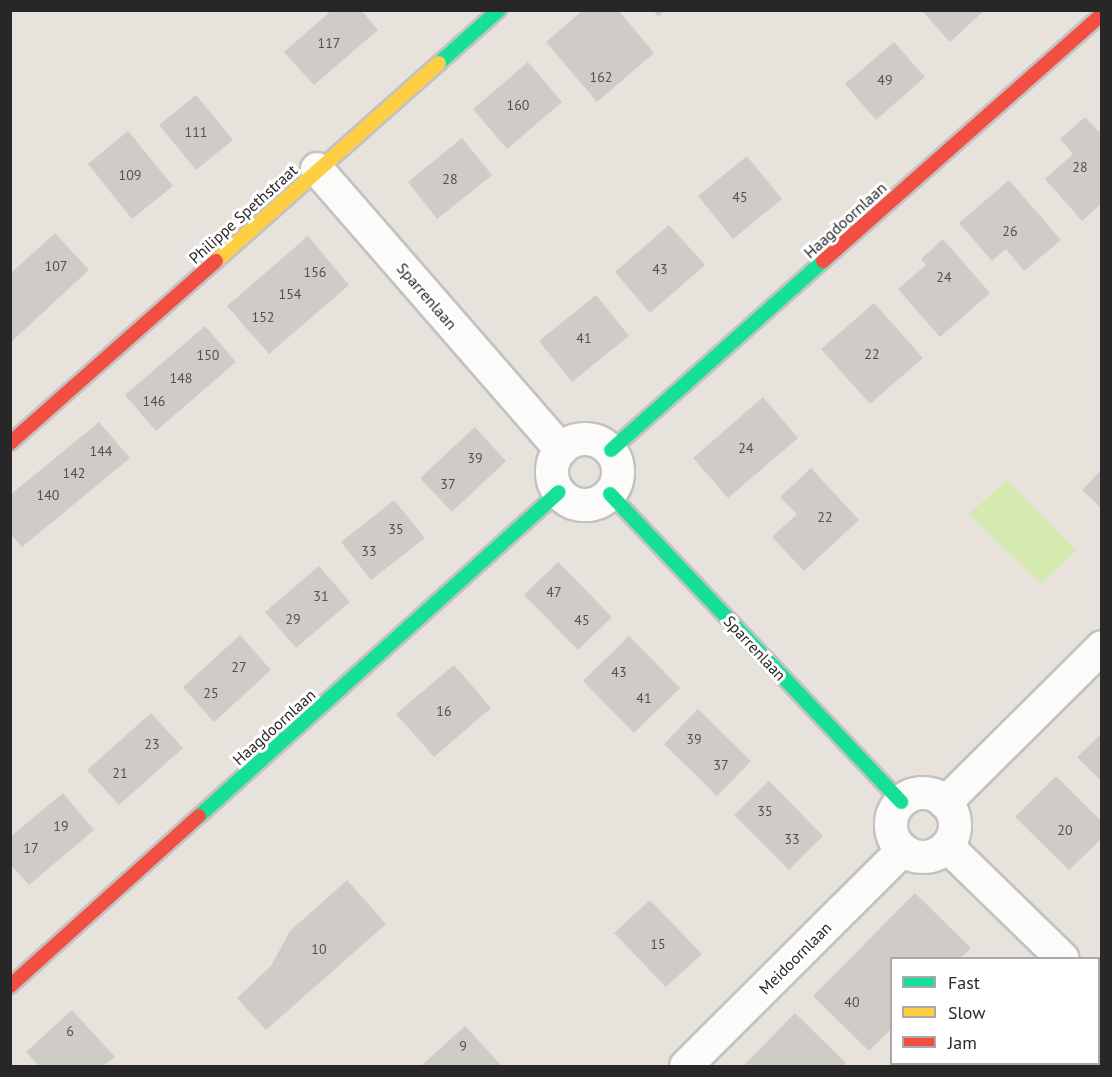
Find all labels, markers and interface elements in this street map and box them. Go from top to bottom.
house number: 117 [318,35,340,51]
house number: 162 [590,69,612,85]
house number: 49 [877,72,893,88]
house number: 160 [507,97,529,113]
house number: 111 [185,124,207,140]
house number: 28 [1072,159,1088,175]
street label: Philippe Spethstraat [185,160,301,268]
house number: 109 [119,167,141,183]
house number: 28 [442,171,458,187]
street label: Haagdoornlaan [800,178,890,262]
house number: 45 [732,189,748,205]
house number: 26 [1002,223,1018,239]
house number: 107 [45,258,67,274]
street label: Sparrenlaan [393,259,461,333]
house number: 43 [652,261,668,277]
house number: 156 [304,264,326,280]
house number: 24 [936,269,952,285]
house number: 154 [279,286,301,302]
house number: 152 [252,309,274,325]
house number: 41 [576,330,592,346]
house number: 22 [864,346,880,362]
house number: 150 [197,347,219,363]
house number: 148 [170,370,192,386]
house number: 146 [143,393,165,409]
house number: 24 [738,440,754,456]
house number: 144 [90,443,112,459]
house number: 39 [467,450,483,466]
house number: 142 [63,465,85,481]
house number: 37 [440,476,456,492]
house number: 140 [37,487,59,503]
house number: 22 [817,509,833,525]
house number: 35 [388,521,404,537]
house number: 33 [361,543,377,559]
house number: 47 [546,584,562,600]
house number: 31 [313,588,329,604]
house number: 29 [285,611,301,627]
street label: Sparrenlaan [720,611,790,685]
house number: 45 [574,612,590,628]
house number: 27 [231,659,247,675]
house number: 43 [611,664,627,680]
house number: 25 [203,685,219,701]
street label: Haagdoornlaan [229,685,319,769]
house number: 41 [636,690,652,706]
house number: 16 [436,703,452,719]
house number: 39 [686,731,702,747]
house number: 23 [144,736,160,752]
house number: 37 [713,757,729,773]
house number: 21 [112,765,128,781]
house number: 35 [757,803,773,819]
house number: 19 [53,818,69,834]
house number: 20 [1057,822,1073,838]
house number: 33 [784,831,800,847]
house number: 17 [23,840,39,856]
street label: Meidoornlaan [755,918,835,998]
house number: 15 [650,936,666,952]
house number: 10 [311,941,327,957]
legend [890,957,1100,1065]
text: Fast [948,971,980,994]
house number: 40 [844,994,860,1010]
text: Slow [948,1001,986,1024]
house number: 6 [66,1023,74,1039]
text: Jam [948,1031,977,1054]
house number: 9 [459,1038,467,1054]

